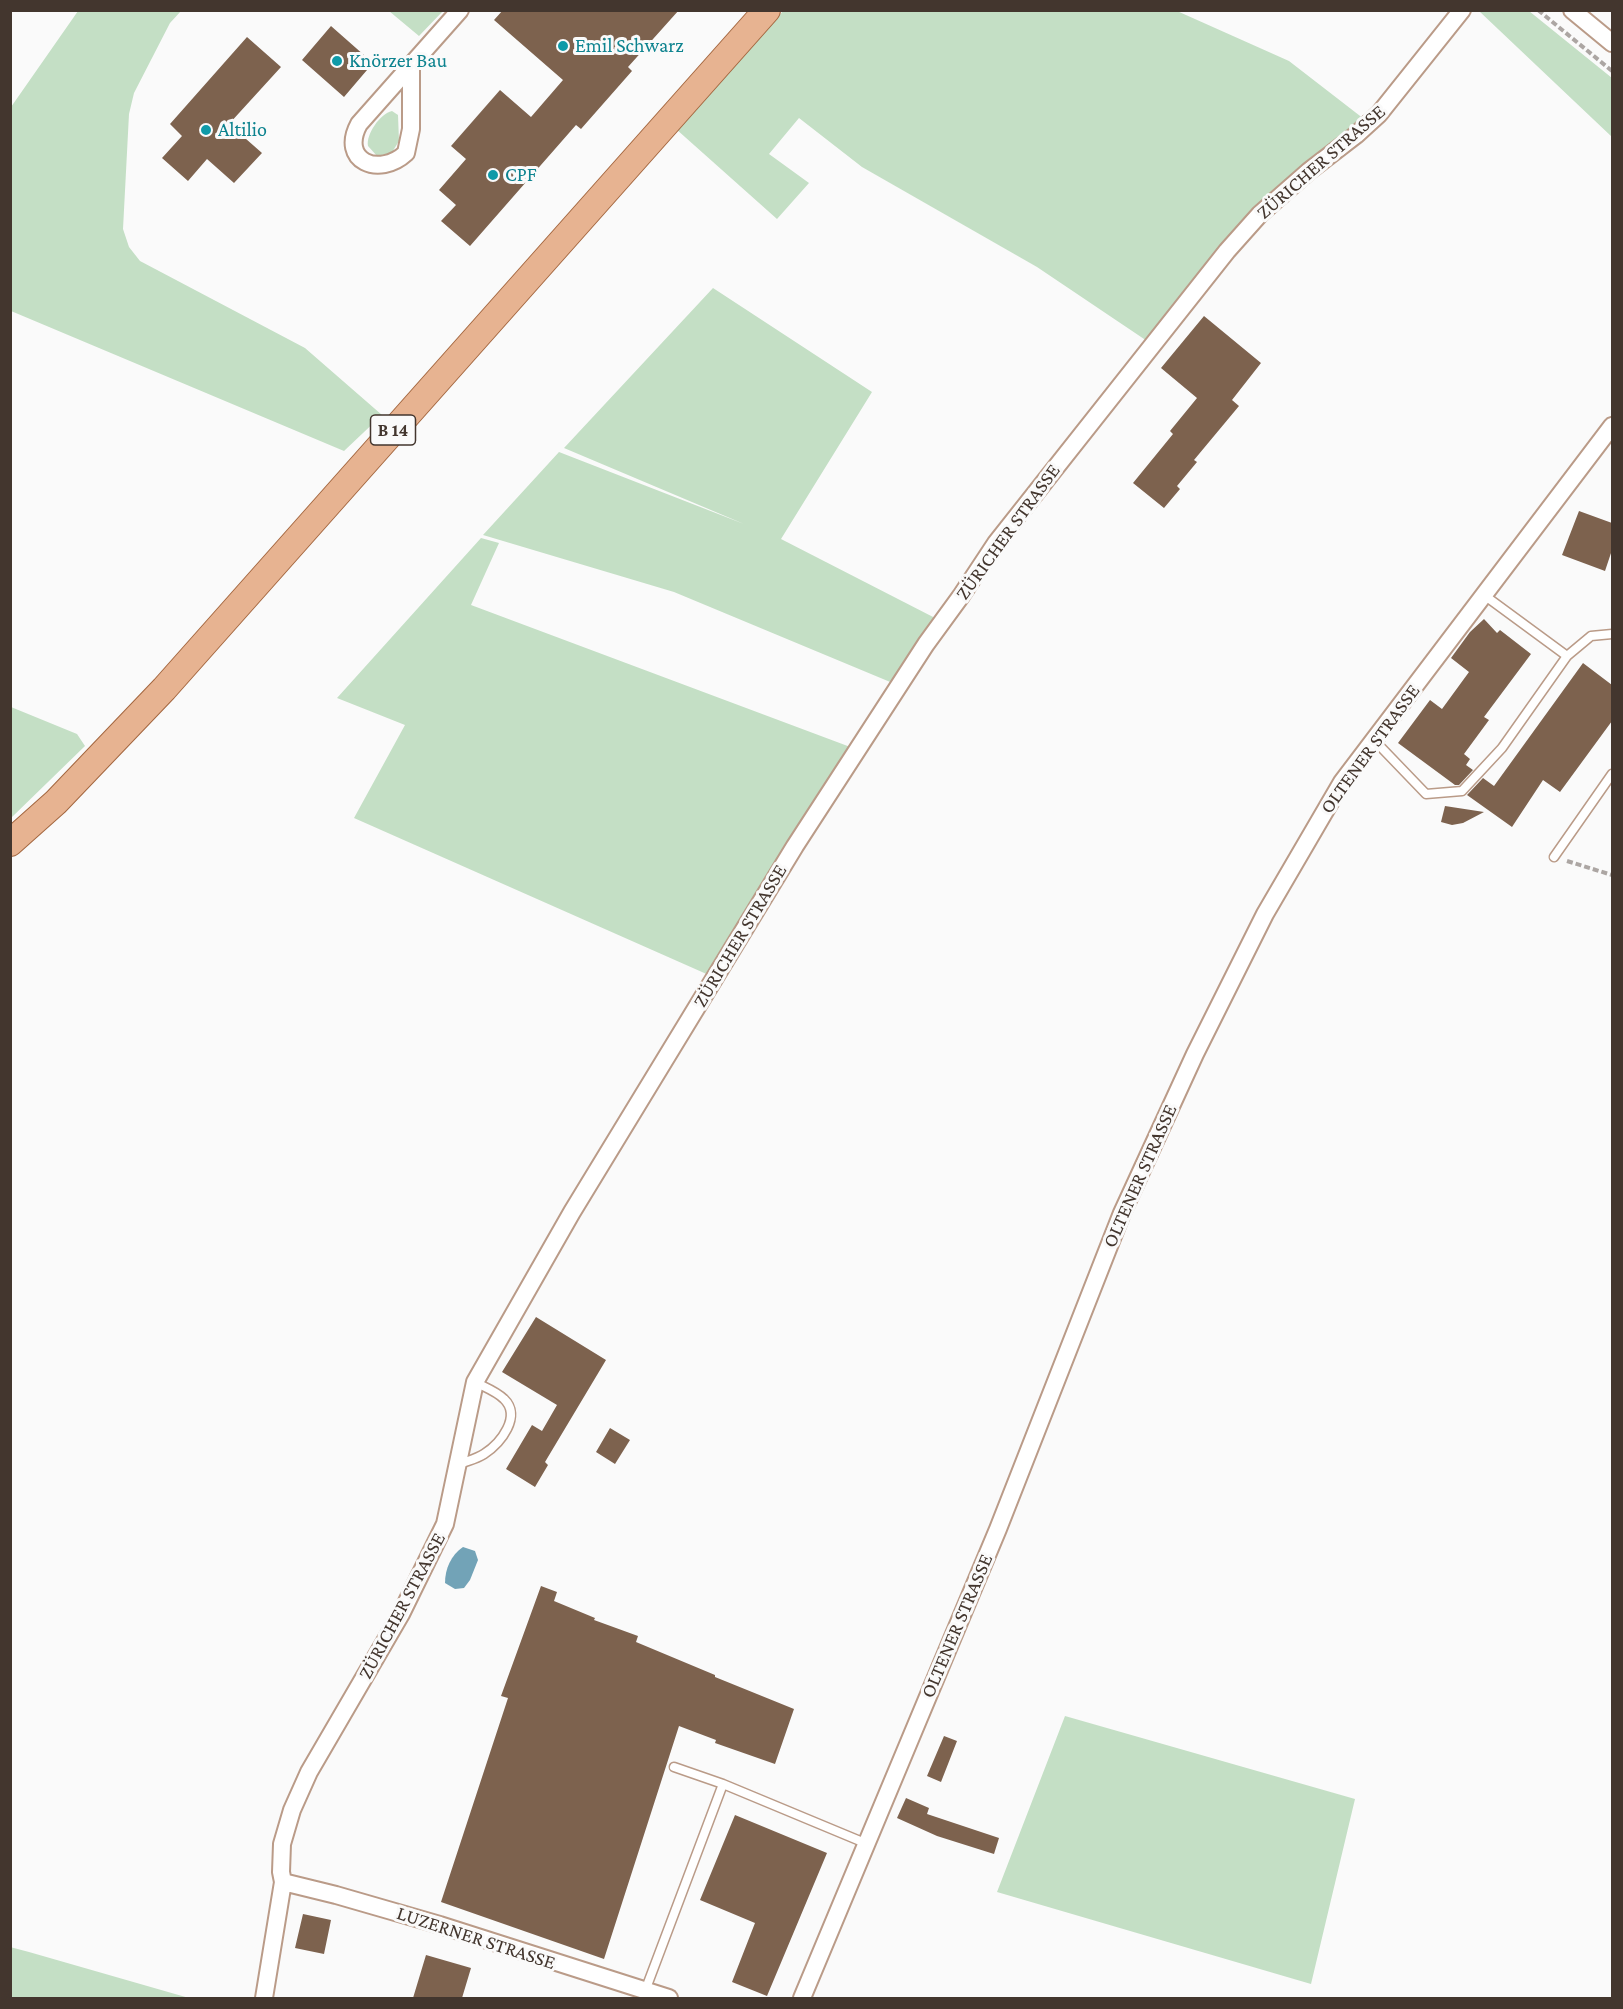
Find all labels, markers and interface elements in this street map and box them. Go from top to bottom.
place label: Emil Schwarz [575,34,684,58]
marker: Emil Schwarz [556,39,570,53]
place label: Knörzer Bau [349,49,447,73]
marker: Knörzer Bau [330,54,344,68]
street label: ZÜRICHER STRASSE [1252,100,1390,224]
place label: Altilio [218,118,267,142]
marker: Altilio [199,123,213,137]
place label: CPF [505,163,537,187]
marker: CPF [486,168,500,182]
road number: B 14 [370,415,416,445]
street label: ZÜRICHER STRASSE [951,459,1065,605]
street label: OLTENER STRASSE [1315,680,1425,818]
street label: ZÜRICHER STRASSE [688,860,792,1012]
street label: OLTENER STRASSE [1098,1101,1182,1251]
street label: ZÜRICHER STRASSE [353,1529,451,1683]
street label: OLTENER STRASSE [916,1550,998,1702]
street label: LUZERNER STRASSE [394,1901,558,1975]

